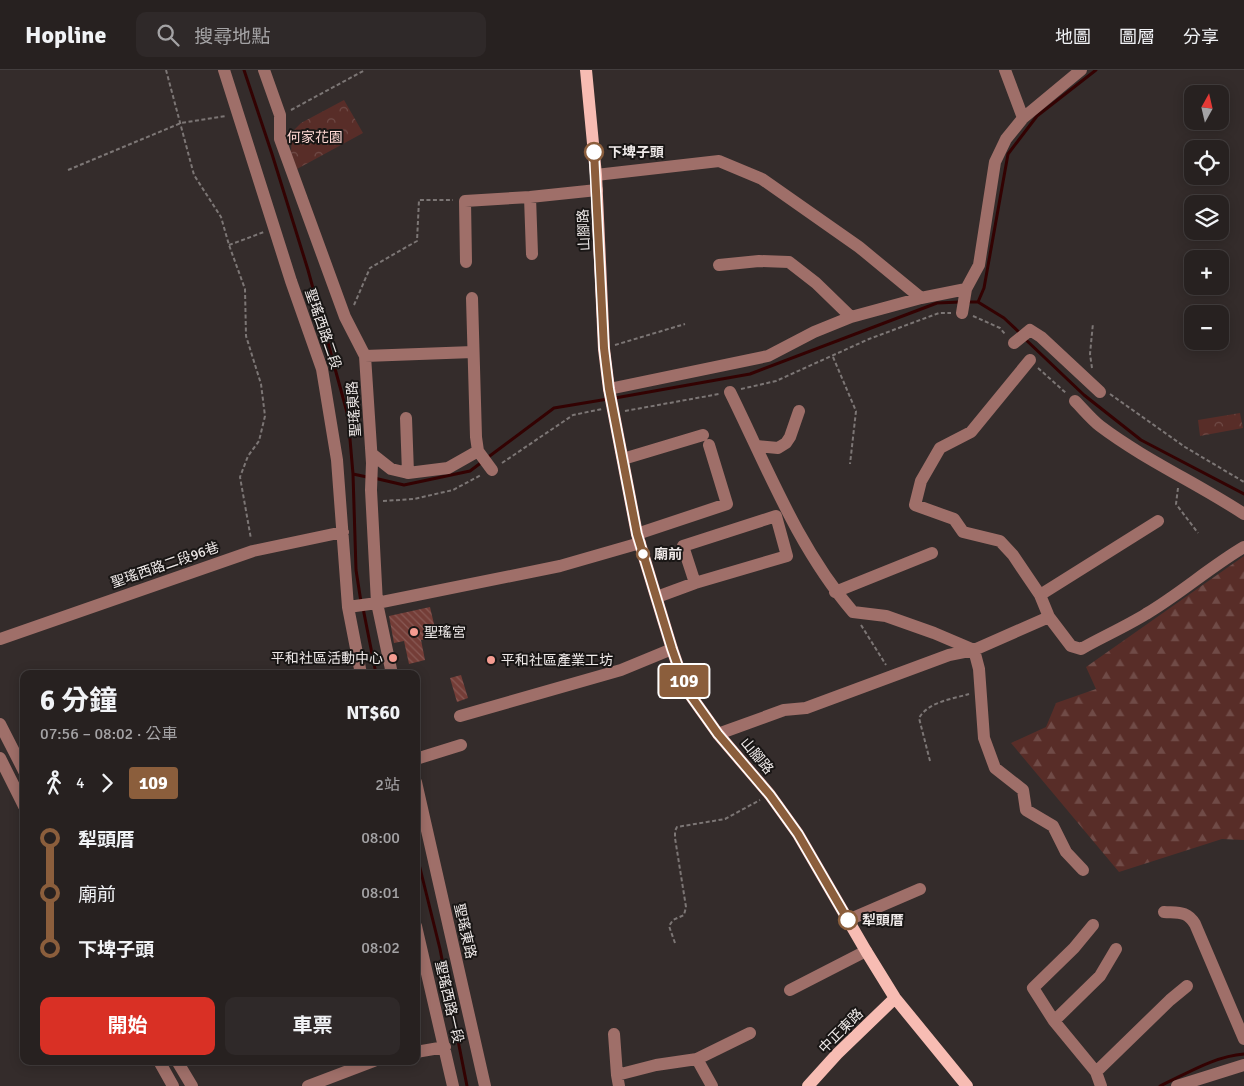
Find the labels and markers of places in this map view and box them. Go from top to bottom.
marker: 下埤子頭 [584,142,604,162]
place label: 下埤子頭 [608,144,664,161]
place label: 廟前 [654,546,682,563]
marker: 廟前 [636,547,650,561]
place label: 聖瑤宮 [424,624,466,641]
marker: 聖瑤宮 [408,626,420,638]
place label: 平和社區活動中心 [271,650,383,667]
marker: 平和社區活動中心 [387,652,399,664]
place label: 平和社區產業工坊 [501,652,613,669]
marker: 平和社區產業工坊 [485,654,497,666]
marker: 犁頭厝 [838,910,858,930]
place label: 犁頭厝 [862,912,904,929]

